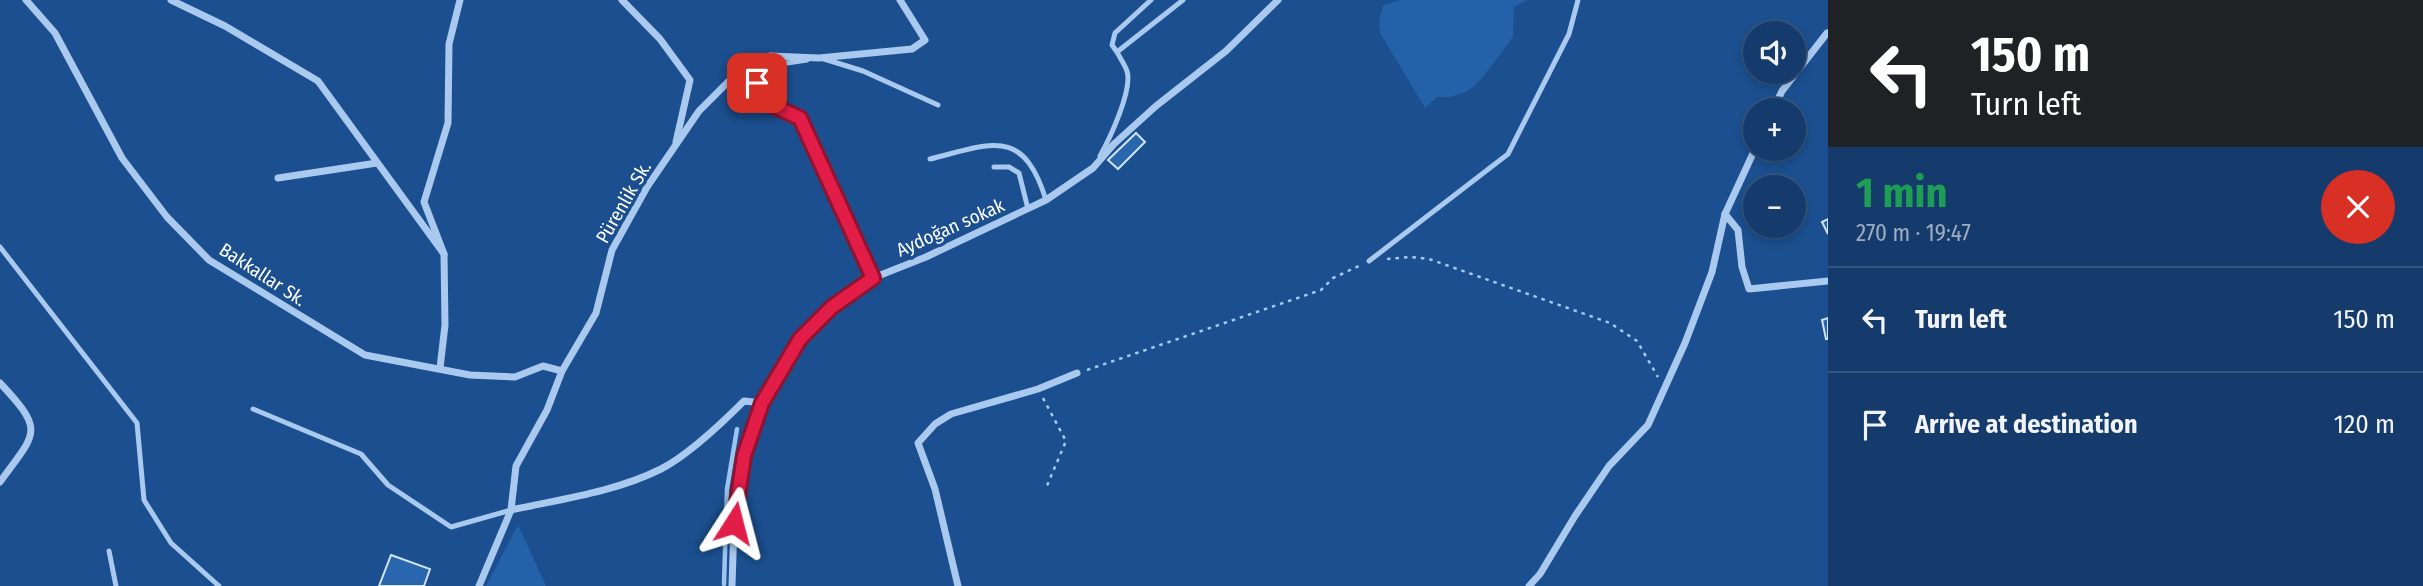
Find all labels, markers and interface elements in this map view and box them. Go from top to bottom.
map controls [1743,21,1806,238]
button: sound [1743,21,1806,84]
text: 150 m [1971,25,2090,84]
icon: left [1856,28,1947,119]
pin [727,53,787,113]
icon: arrive [738,64,776,102]
text: Turn left [1971,85,2081,123]
button: + [1743,98,1806,161]
street label: Pürenlik Sk. [591,157,656,247]
text: 1 min [1856,168,1947,218]
button: close [2321,170,2395,244]
button: − [1743,175,1806,238]
street label: Aydoğan sokak [893,193,1008,262]
text: 270 m · 19:47 [1856,219,1971,247]
street label: Bakkallar Sk. [215,238,310,311]
icon: left [1856,301,1894,339]
text: Turn left [1915,304,2007,335]
text: 150 m [2333,304,2395,335]
icon: arrive [1856,406,1894,444]
text: Arrive at destination [1915,409,2138,440]
text: 120 m [2334,409,2395,440]
position arrow [697,486,771,560]

